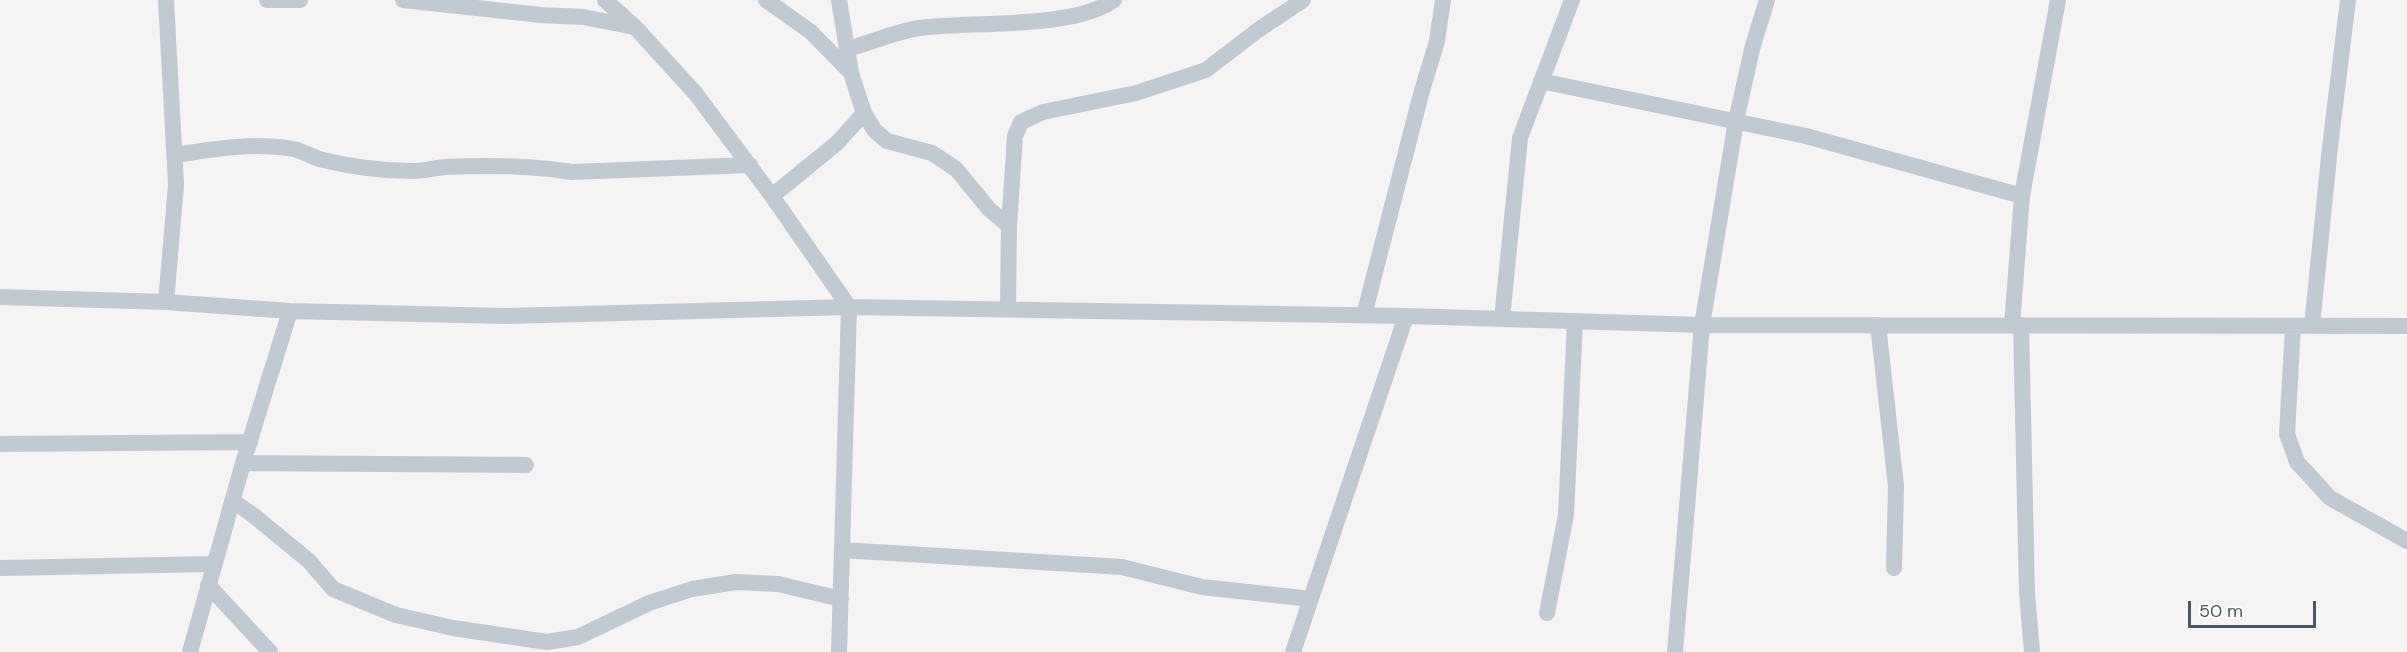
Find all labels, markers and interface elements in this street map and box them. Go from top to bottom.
scale bar [2191,589,2318,627]
text: 50 m [2199,599,2243,623]

